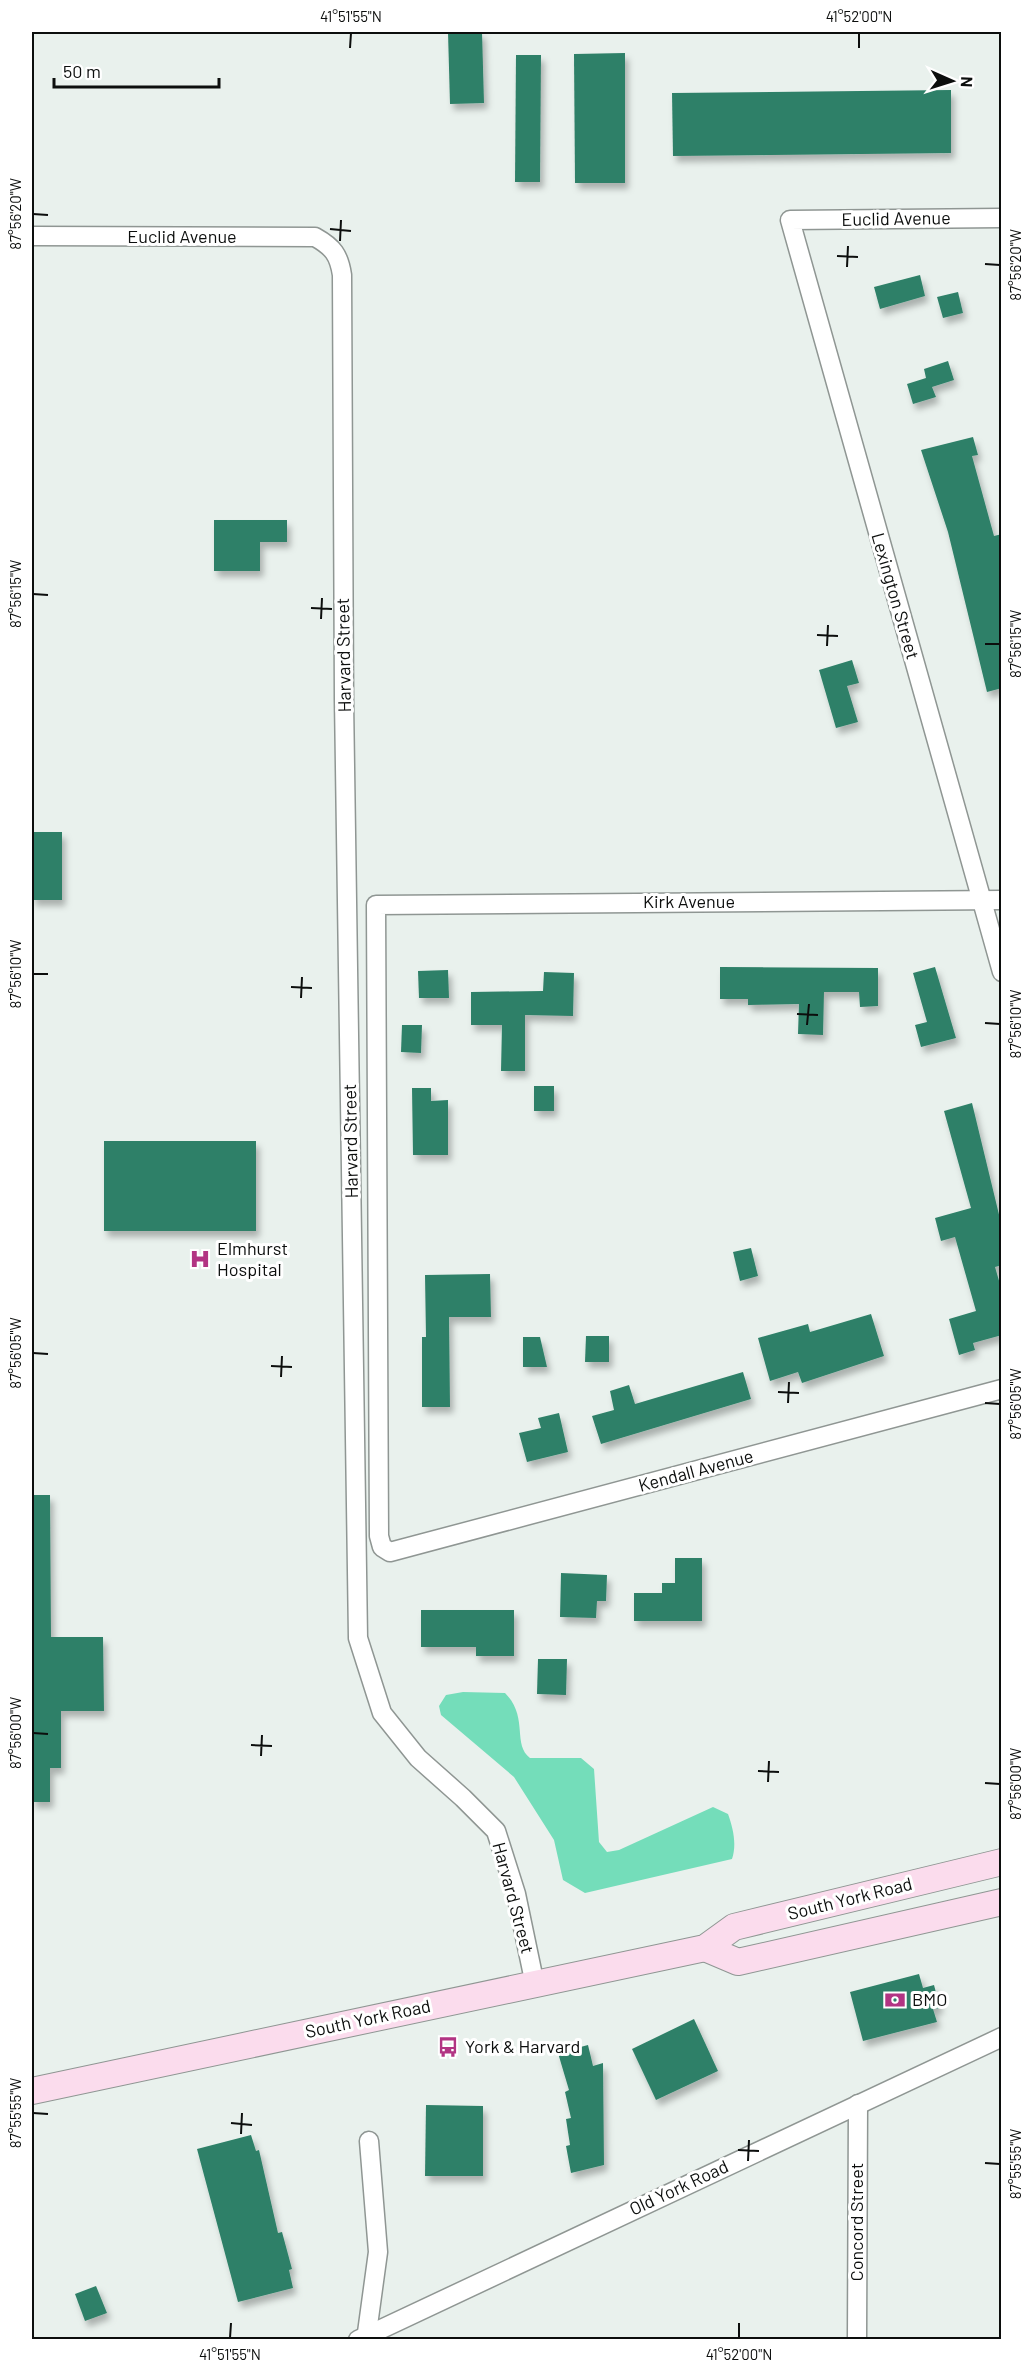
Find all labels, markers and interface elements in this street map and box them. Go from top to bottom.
text: 41°51'55"N [320,7,382,25]
text: 41°52'00"N [826,7,892,25]
scale bar [54,51,219,89]
north arrow [922,51,982,111]
text: 50 m [63,60,101,82]
text: N [958,76,977,88]
text: 87°56'20"W [6,178,24,250]
street label: Euclid Avenue [841,206,951,230]
street label: Euclid Avenue [127,225,237,247]
text: 87°56'20"W [1006,229,1024,301]
street label: Lexington Street [867,530,925,662]
text: 87°56'15"W [6,560,24,628]
street label: Harvard Street [331,598,355,713]
text: 87°56'15"W [1006,610,1024,678]
street label: Kirk Avenue [643,890,735,912]
text: 87°56'10"W [6,940,24,1008]
text: 87°56'10"W [1006,990,1024,1058]
street label: Harvard Street [338,1084,362,1199]
place label: Elmhurst Hospital [217,1237,288,1280]
hospital icon: Elmhurst Hospital [188,1247,212,1271]
text: 87°56'05"W [6,1317,24,1389]
text: 87°56'05"W [1006,1368,1024,1440]
street label: Kendall Avenue [636,1444,756,1496]
text: 87°56'00"W [6,1697,24,1769]
text: 87°56'00"W [1006,1748,1024,1820]
street label: Harvard Street [489,1840,539,1956]
street label: South York Road [785,1872,914,1924]
bank icon: BMO [883,1988,907,2012]
place label: BMO [912,1988,947,2010]
street label: South York Road [303,1994,433,2042]
bus stop icon: York & Harvard [436,2035,460,2059]
place label: York & Harvard [465,2035,580,2057]
text: 87°55'55"W [6,2078,24,2148]
text: 87°55'55"W [1006,2129,1024,2199]
street label: Old York Road [626,2155,732,2220]
street label: Concord Street [845,2163,867,2281]
text: 41°51'55"N [199,2345,261,2363]
text: 41°52'00"N [706,2345,772,2363]

